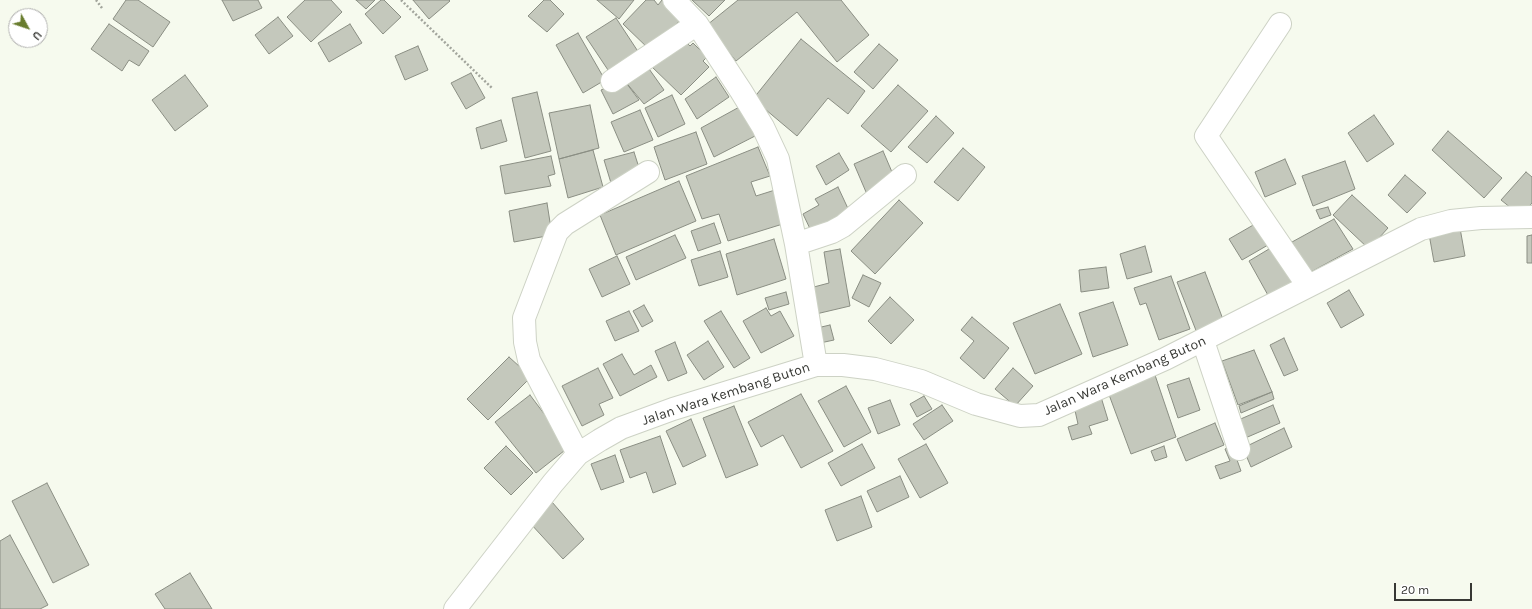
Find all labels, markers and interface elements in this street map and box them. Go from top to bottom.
north arrow [8,8,48,48]
text: U [29,28,44,42]
street label: Jalan Wara Kembang Buton [1041,333,1209,419]
street label: Jalan Wara Kembang Buton [640,359,812,429]
scale bar [1396,575,1474,601]
text: 20 m [1401,583,1429,597]

